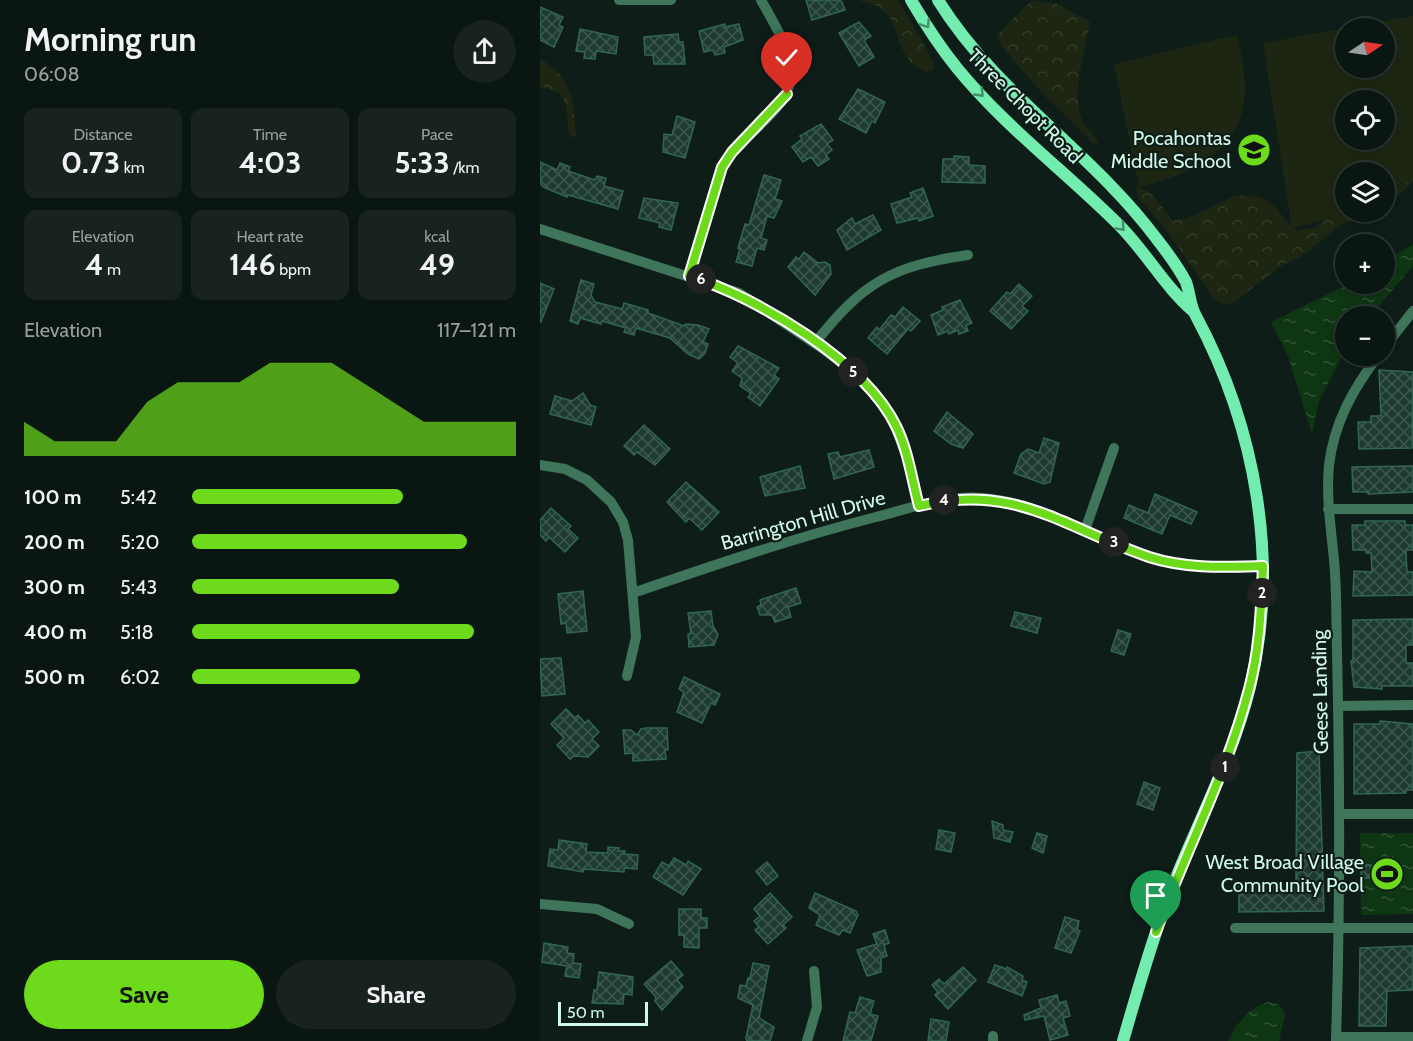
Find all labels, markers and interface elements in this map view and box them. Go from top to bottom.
one-way arrow [919,18,930,29]
north arrow [1335,18,1395,78]
map controls [1335,18,1395,366]
text: Morning run [24,19,196,59]
button: share [453,20,516,83]
pin [761,32,812,94]
icon: check [770,41,803,74]
street label: Three Chopt Road [963,44,1087,168]
text: 06:08 [24,62,80,86]
one-way arrow [973,86,984,96]
button: locate [1335,90,1395,150]
text: Distance [74,125,132,144]
text: Time [253,125,287,144]
text: Pace [421,125,453,144]
place label: Pocahontas Middle School [1111,126,1231,173]
school or university icon: Pocahontas Middle School [1236,132,1272,168]
text: 0.73 [61,144,120,181]
text: 4:03 [239,144,301,181]
text: 5:33 [394,144,450,181]
text: km [120,158,145,177]
text: /km [450,158,480,177]
button: layers [1335,162,1395,222]
one-way arrow [1114,221,1125,231]
text: Elevation [72,227,134,246]
text: Heart rate [237,227,303,246]
text: kcal [424,227,450,246]
button: + [1335,234,1395,294]
text: 4 [85,246,104,283]
text: 146 [229,246,276,283]
text: 49 [419,246,455,283]
text: m [104,260,121,279]
text: bpm [276,260,311,279]
pin: 6 [686,264,716,294]
text: 6 [697,269,706,288]
button: − [1335,306,1395,366]
text: Elevation [24,318,102,342]
text: 117–121 m [437,318,516,342]
pin: 5 [838,357,868,387]
text: 5 [849,362,857,381]
text: 100 m [24,485,82,509]
text: 5:42 [120,485,157,509]
street label: Barrington Hill Drive [718,485,888,555]
pin: 4 [929,485,959,515]
text: 4 [939,490,949,509]
pin: 3 [1099,527,1129,557]
text: 200 m [24,530,85,554]
text: 5:20 [120,530,159,554]
text: 3 [1110,532,1118,551]
text: 300 m [24,575,85,599]
text: 5:43 [120,575,157,599]
pin: 2 [1247,578,1277,608]
text: 2 [1258,583,1266,602]
text: 400 m [24,620,87,644]
text: 5:18 [120,620,154,644]
street label: Geese Landing [1307,629,1333,754]
text: 500 m [24,665,85,689]
text: 6:02 [120,665,160,689]
pin: 1 [1210,752,1240,782]
text: 1 [1222,757,1228,776]
place label: West Broad Village Community Pool [1205,850,1364,897]
sports icon: West Broad Village Community Pool [1369,856,1405,892]
pin [1130,870,1181,932]
icon: arrive [1139,879,1172,912]
button: Save [24,960,264,1029]
button: Share [276,960,516,1029]
scale bar [558,999,648,1026]
text: 50 m [567,1003,604,1022]

